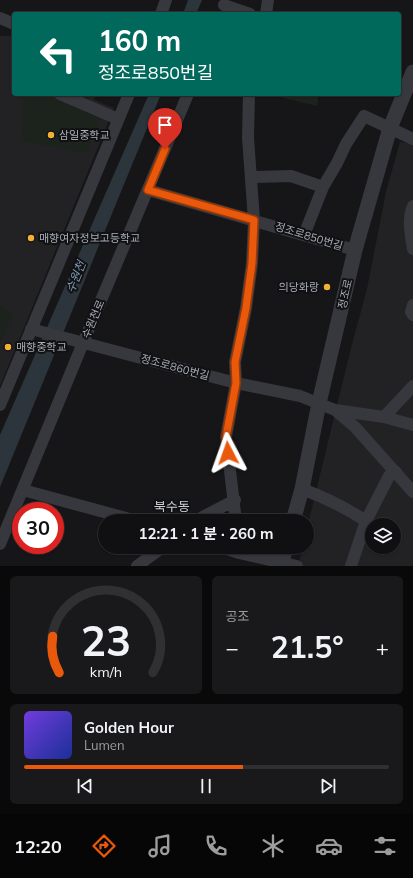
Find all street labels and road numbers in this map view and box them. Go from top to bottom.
street label: 정조로850번길 [273,219,345,253]
street label: 정조로 [335,278,355,310]
street label: 수원천로 [79,298,107,340]
street label: 정조로860번길 [139,351,211,383]

